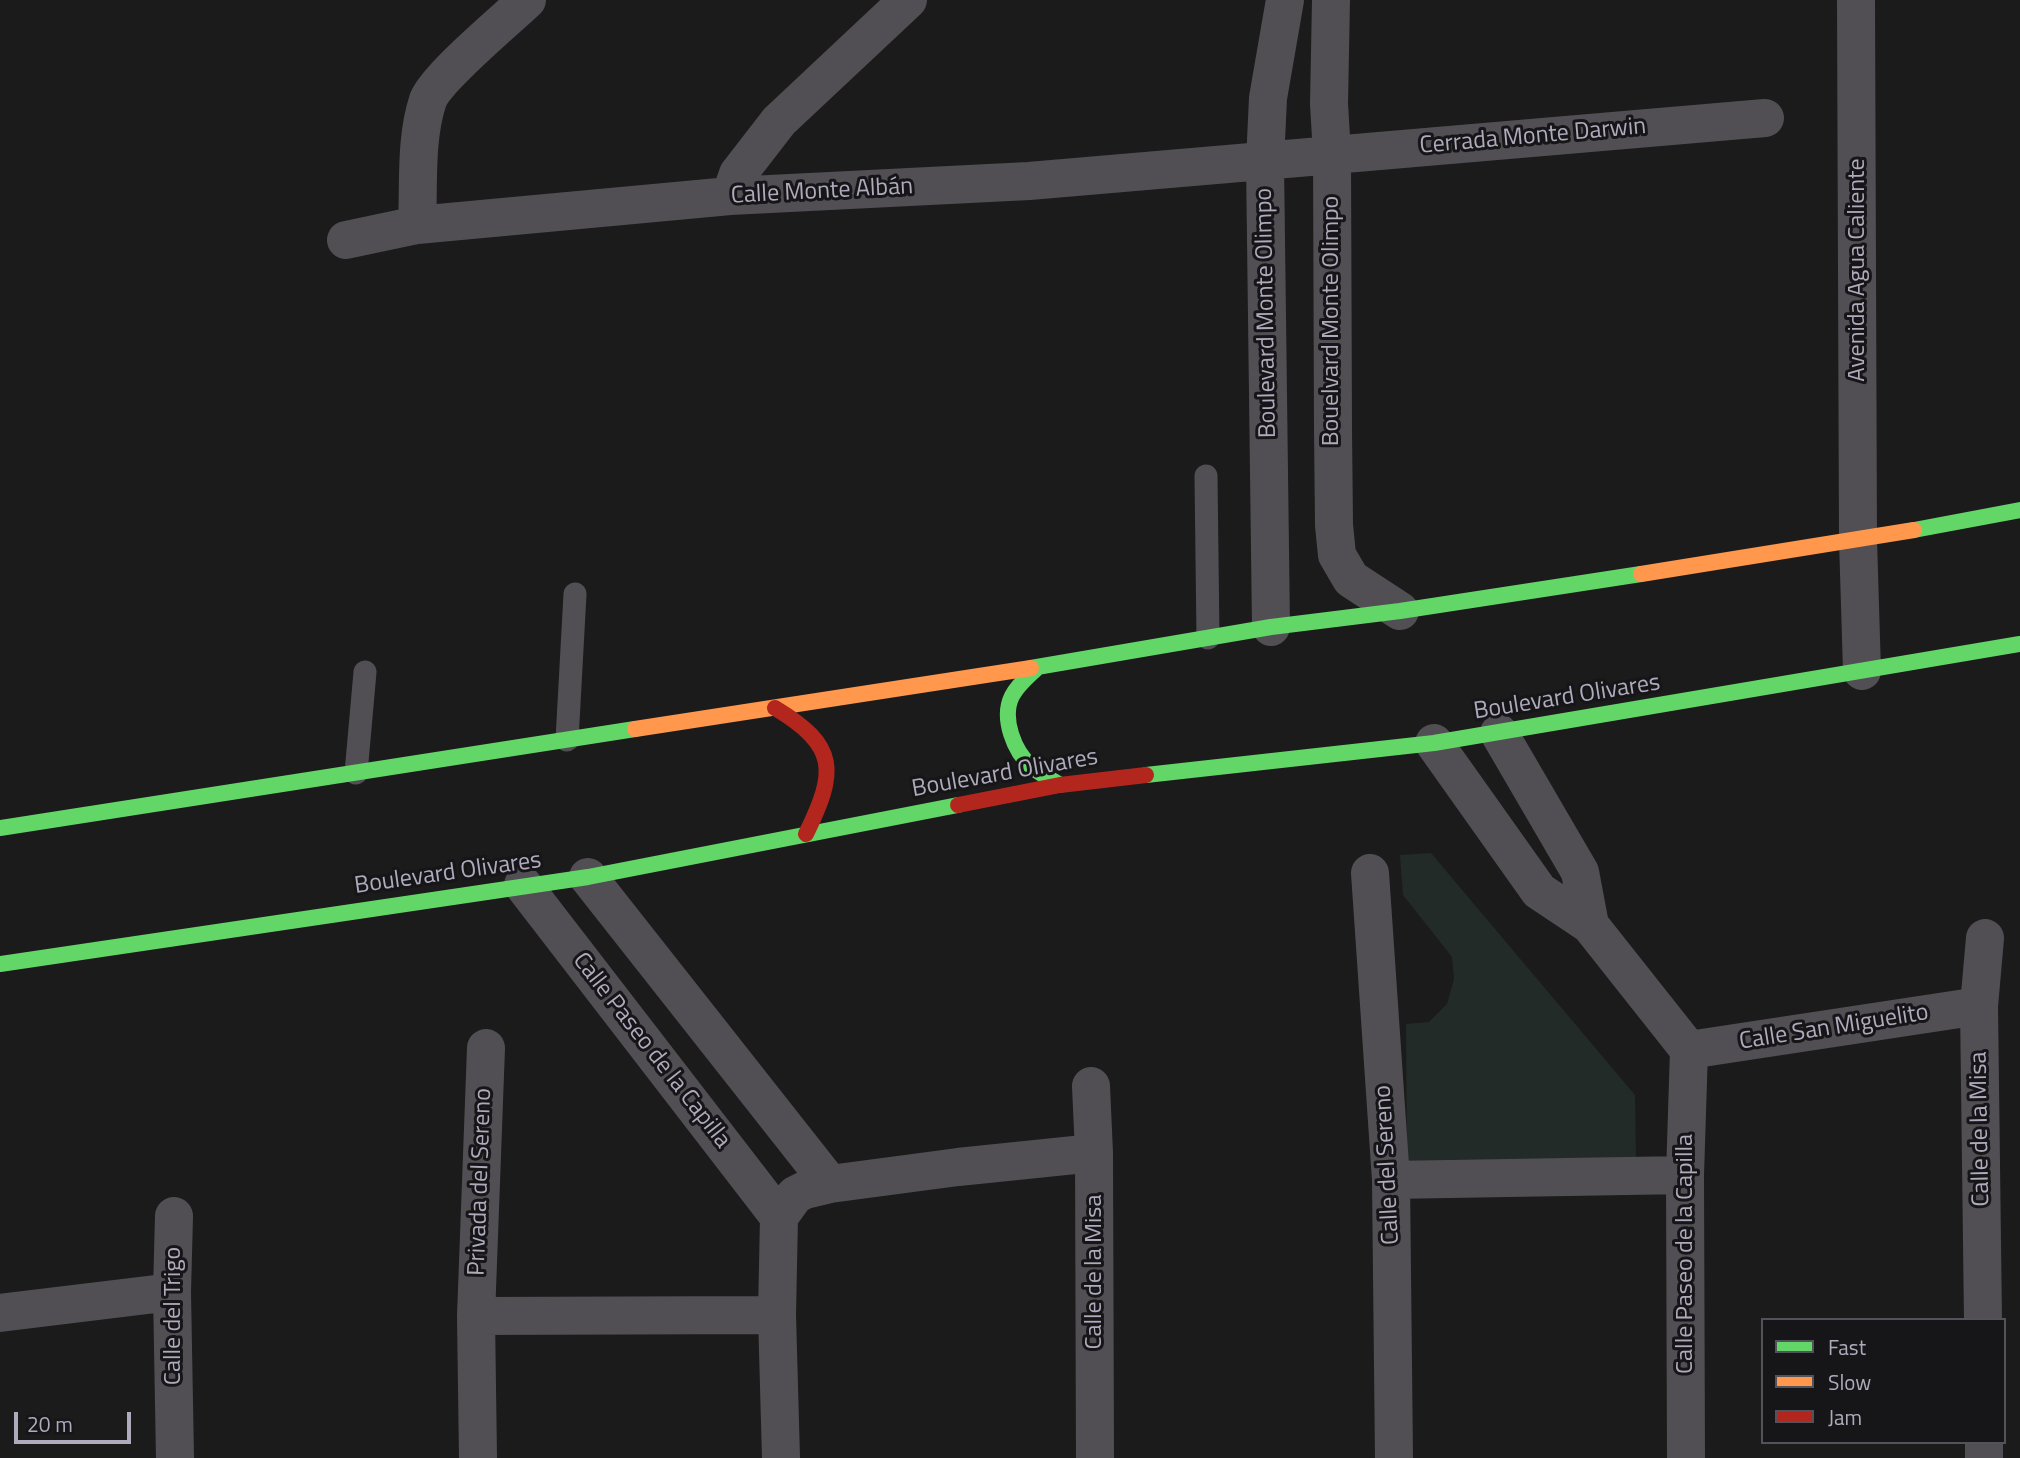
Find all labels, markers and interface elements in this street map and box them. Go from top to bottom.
street label: Cerrada Monte Darwin [1419,113,1647,161]
street label: Avenida Agua Caliente [1844,158,1872,382]
street label: Calle Monte Albán [730,173,914,211]
street label: Boulevard Monte Olimpo [1250,188,1284,438]
street label: Bouelvard Monte Olimpo [1318,196,1346,446]
street label: Boulevard Olivares [1472,669,1662,727]
street label: Boulevard Olivares [910,743,1100,805]
street label: Boulevard Olivares [353,847,543,901]
street label: Calle Paseo de la Capilla [566,948,736,1154]
street label: Calle San Miguelito [1737,999,1931,1057]
street label: Calle de la Misa [1965,1051,1997,1207]
street label: Calle del Sereno [1369,1084,1407,1246]
street label: Privada del Sereno [463,1088,499,1276]
street label: Calle Paseo de la Capilla [1672,1134,1700,1374]
street label: Calle de la Misa [1081,1194,1109,1350]
street label: Calle del Trigo [160,1247,188,1385]
legend [1761,1318,2006,1444]
text: Fast [1828,1331,1866,1363]
text: Slow [1828,1366,1871,1398]
scale bar [18,1398,135,1442]
text: Jam [1828,1401,1862,1433]
text: 20 m [27,1408,73,1440]

